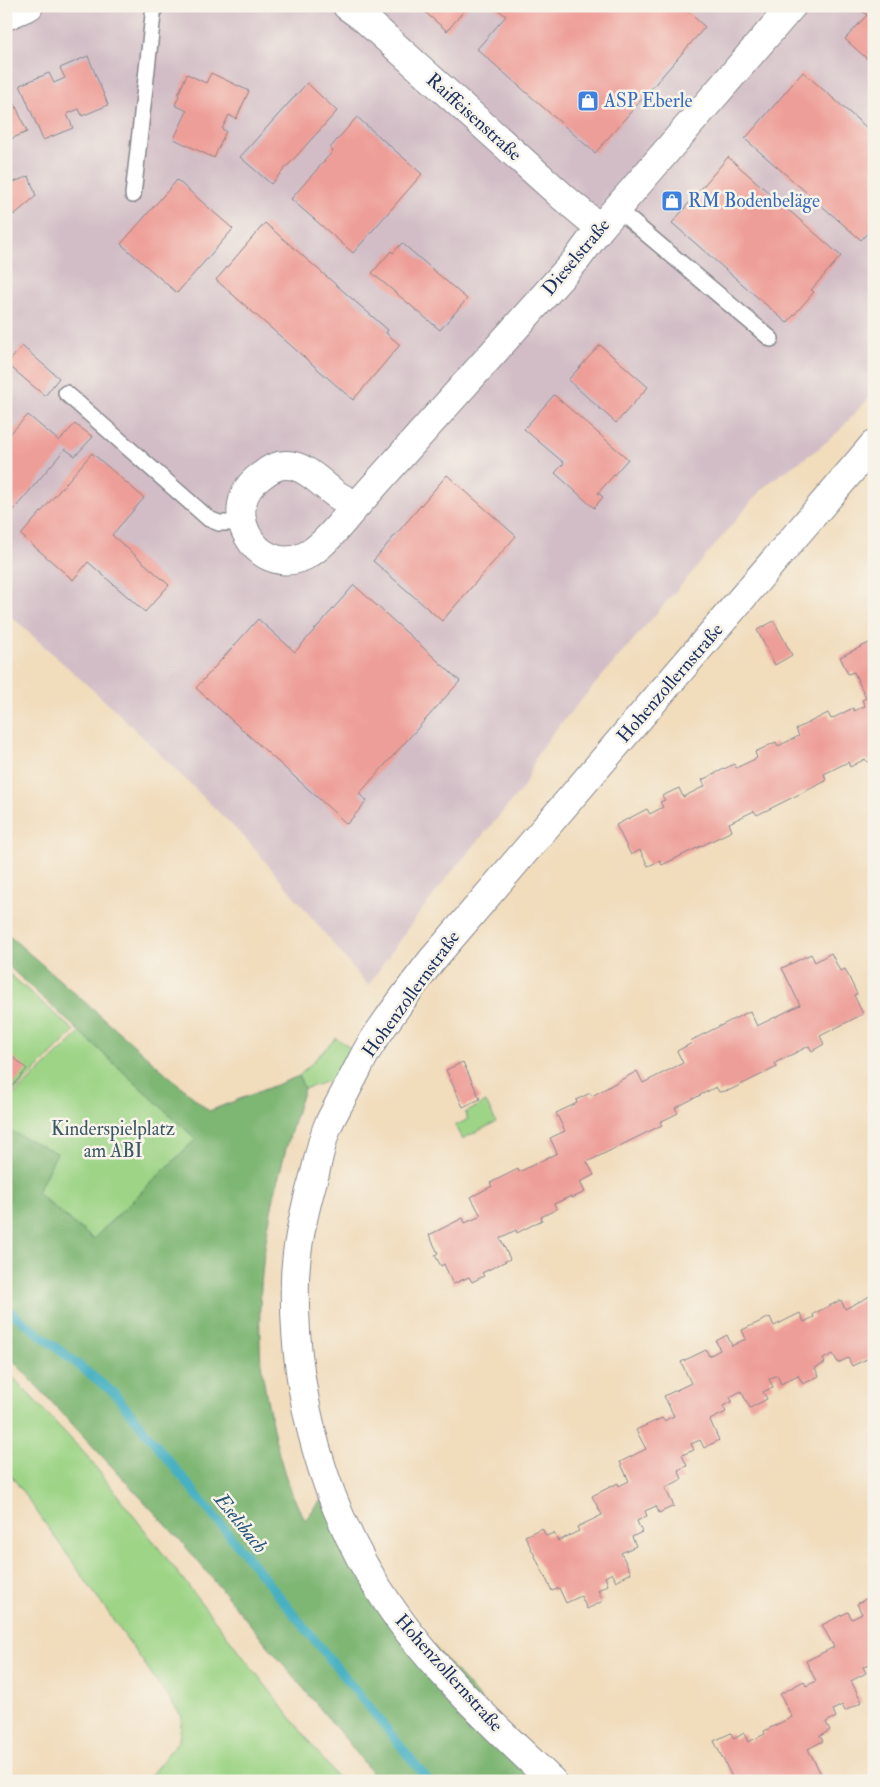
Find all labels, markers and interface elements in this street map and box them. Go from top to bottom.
street label: Raiffeisenstraße [421,68,527,166]
shop icon: ASP Eberle [576,89,600,113]
place label: ASP Eberle [603,89,692,113]
shop icon: RM Bodenbeläge [660,189,684,213]
place label: RM Bodenbeläge [688,189,820,213]
street label: Dieselstraße [537,213,615,301]
street label: Hohenzollernstraße [612,618,728,748]
street label: Hohenzollernstraße [357,926,465,1062]
park label: Kinderspielplatz am ABI [51,1117,175,1163]
water label: Eselsbach [208,1486,273,1558]
street label: Hohenzollernstraße [390,1609,508,1737]

